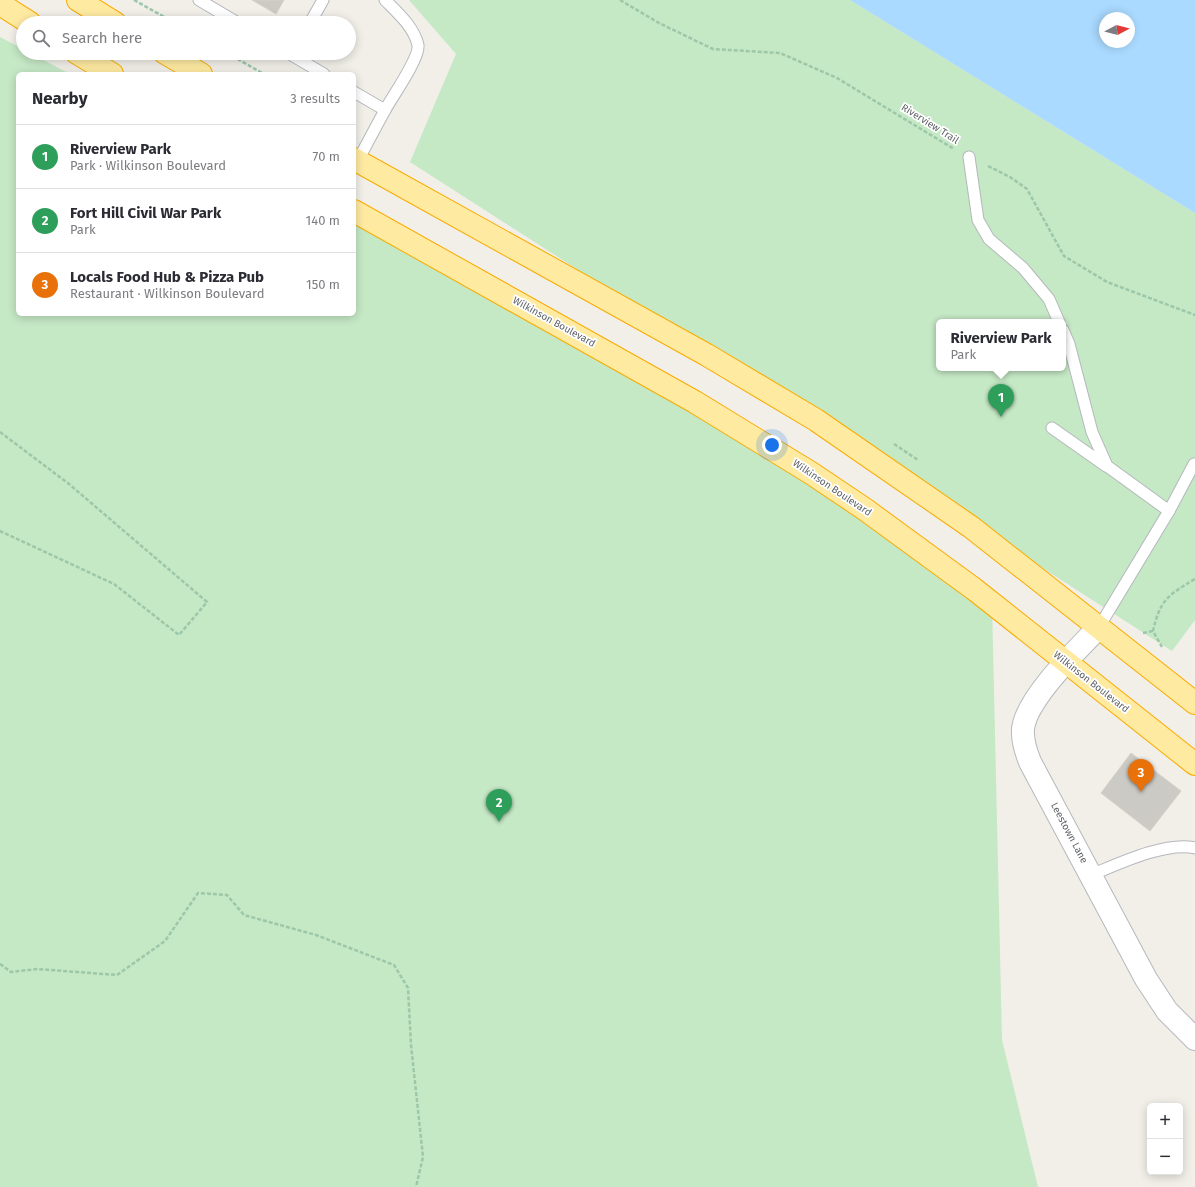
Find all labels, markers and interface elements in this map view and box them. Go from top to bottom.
north arrow [1099,12,1135,48]
search box [16,16,356,60]
icon: search [30,27,52,49]
text: Search here [62,29,142,47]
text: Nearby [32,88,87,109]
text: 3 results [290,91,340,106]
street label: Riverview Trail [899,102,961,147]
text: Riverview Park [70,140,171,158]
text: 1 [42,149,48,164]
text: 70 m [313,149,340,164]
text: Park · Wilkinson Boulevard [70,158,226,173]
text: Fort Hill Civil War Park [70,204,221,222]
text: 2 [42,213,48,228]
text: 140 m [306,213,340,228]
text: Park [70,222,96,237]
text: Locals Food Hub & Pizza Pub [70,268,264,286]
text: 3 [42,277,48,292]
text: 150 m [306,277,340,292]
text: Restaurant · Wilkinson Boulevard [70,286,264,301]
street label: Wilkinson Boulevard [511,294,597,350]
popup [936,319,1066,371]
text: Riverview Park [950,329,1052,347]
text: Park [950,347,976,362]
pin: 1 [988,384,1014,417]
your location [762,435,782,455]
street label: Wilkinson Boulevard [790,457,874,519]
street label: Wilkinson Boulevard [1051,649,1131,715]
pin: 3 [1128,759,1154,792]
pin: 2 [486,789,512,822]
street label: Leestown Lane [1048,801,1090,865]
map controls [1147,1103,1183,1175]
button: + [1147,1103,1183,1139]
button: − [1147,1139,1183,1175]

